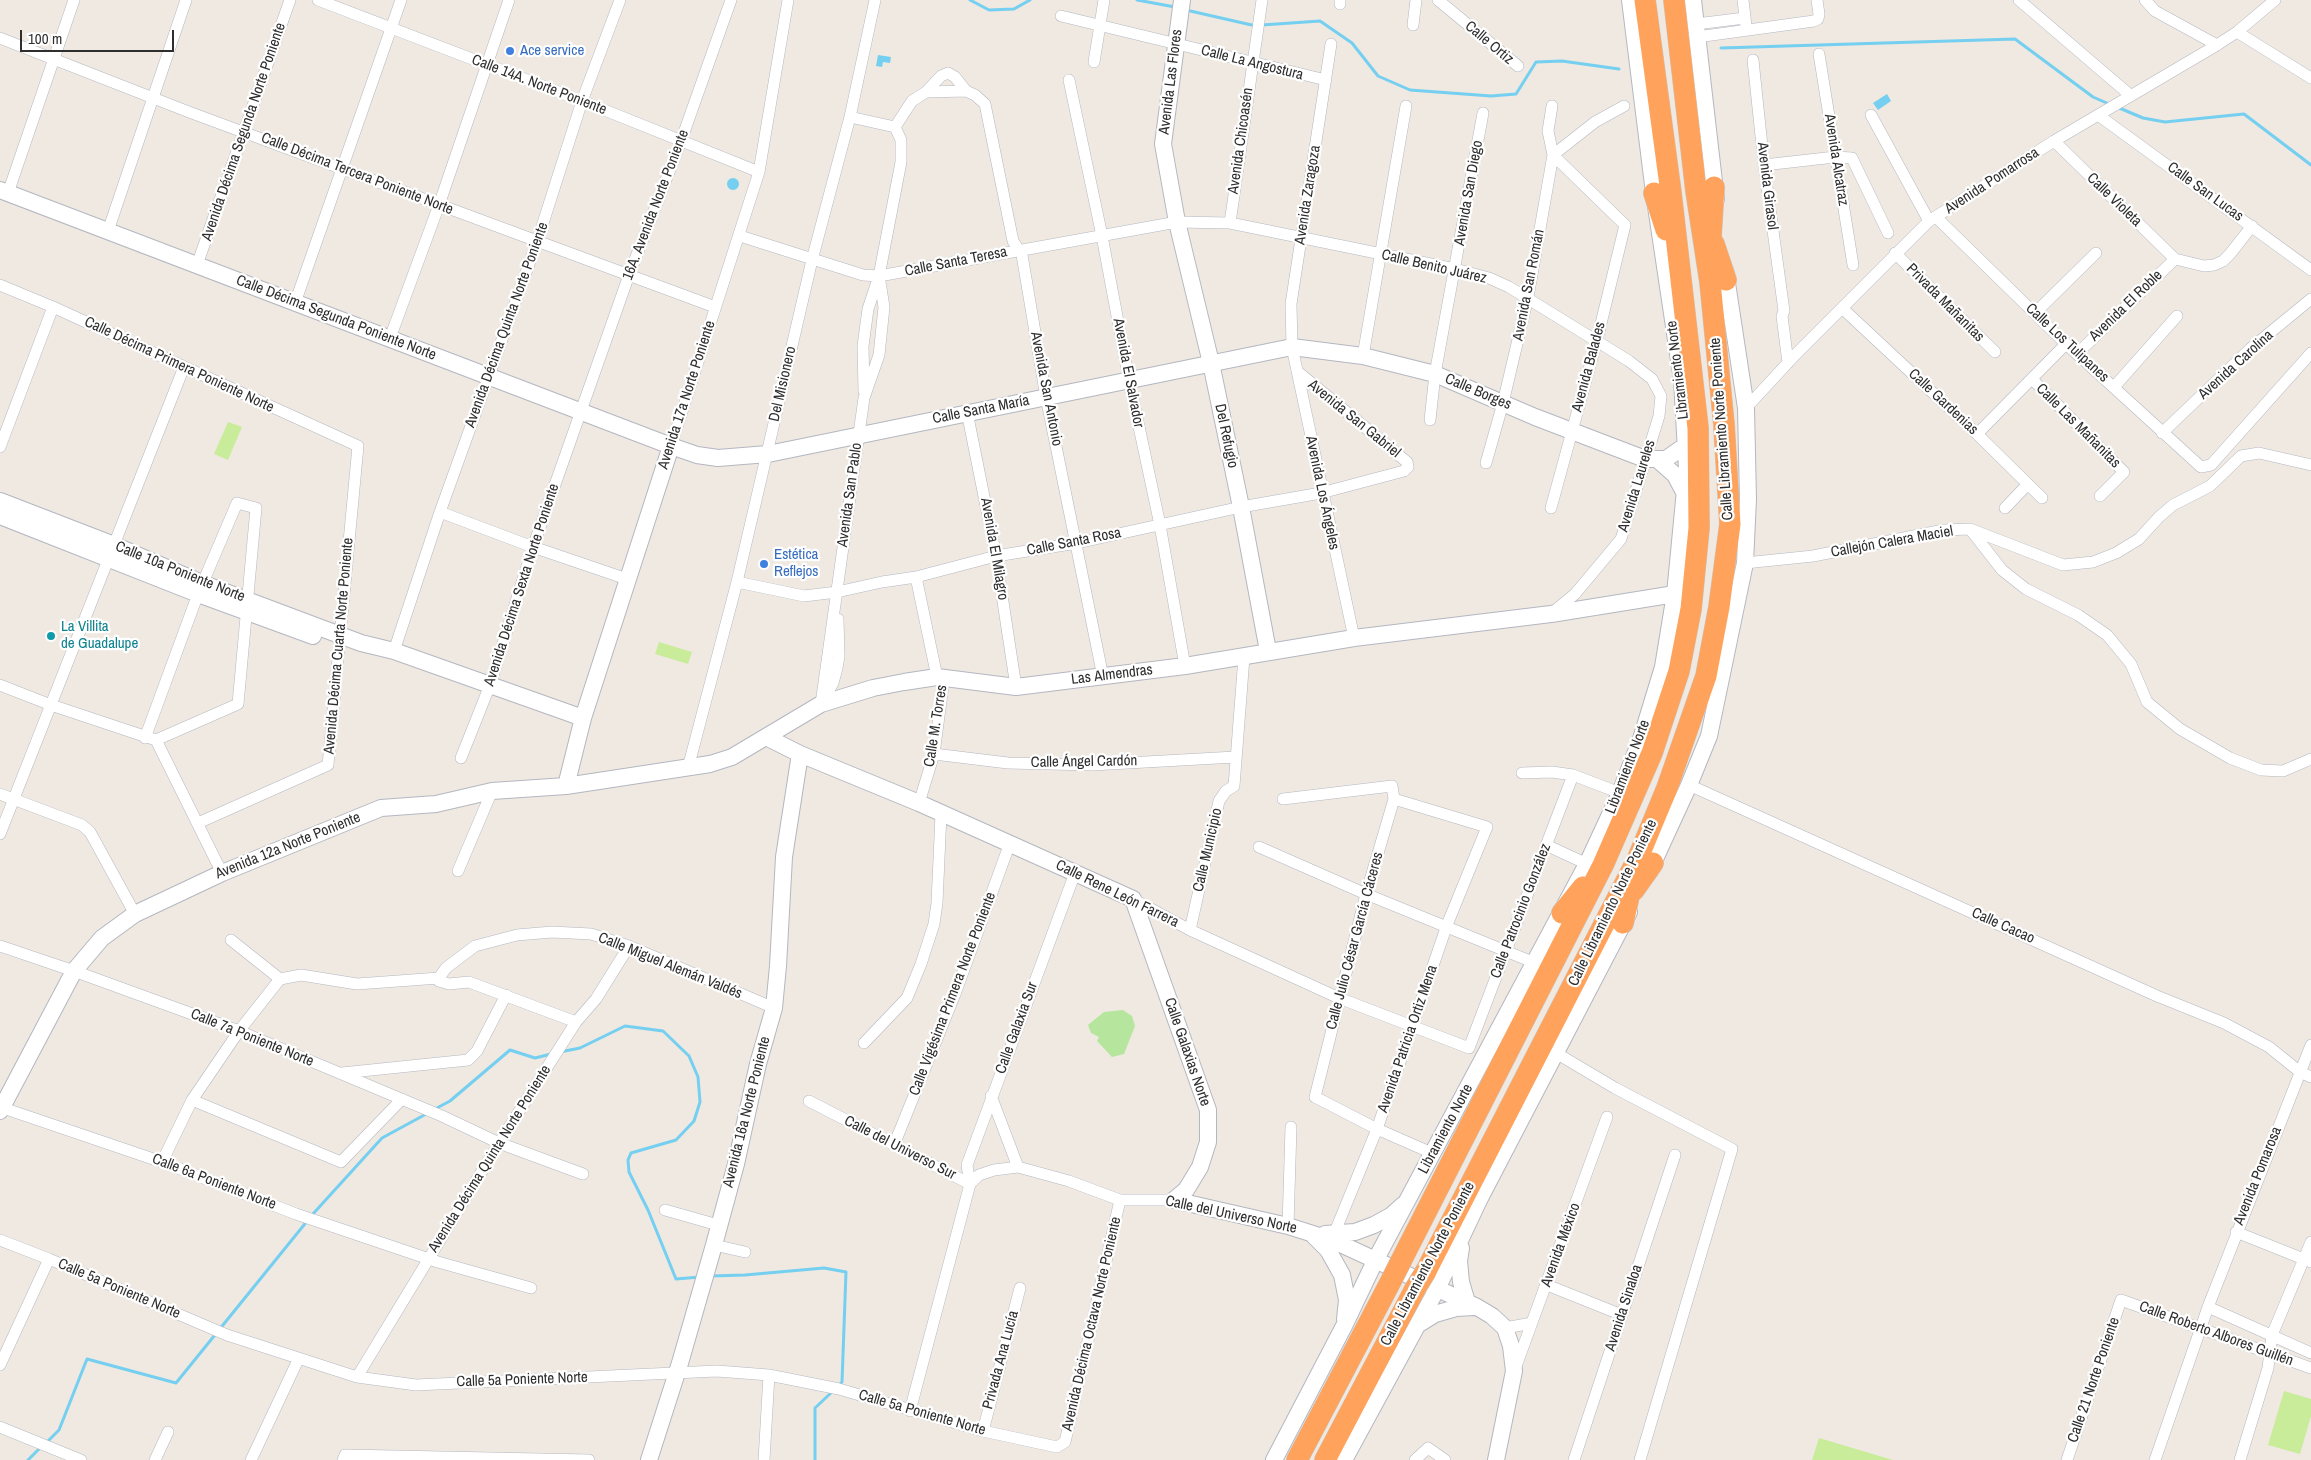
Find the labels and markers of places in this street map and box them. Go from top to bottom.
place label: Ace service [520,42,584,60]
marker: Ace service [504,45,516,57]
place label: Estética Reflejos [774,546,818,581]
marker: Estética Reflejos [758,558,770,570]
place label: La Villita de Guadalupe [61,618,138,653]
marker: La Villita de Guadalupe [45,630,57,642]

